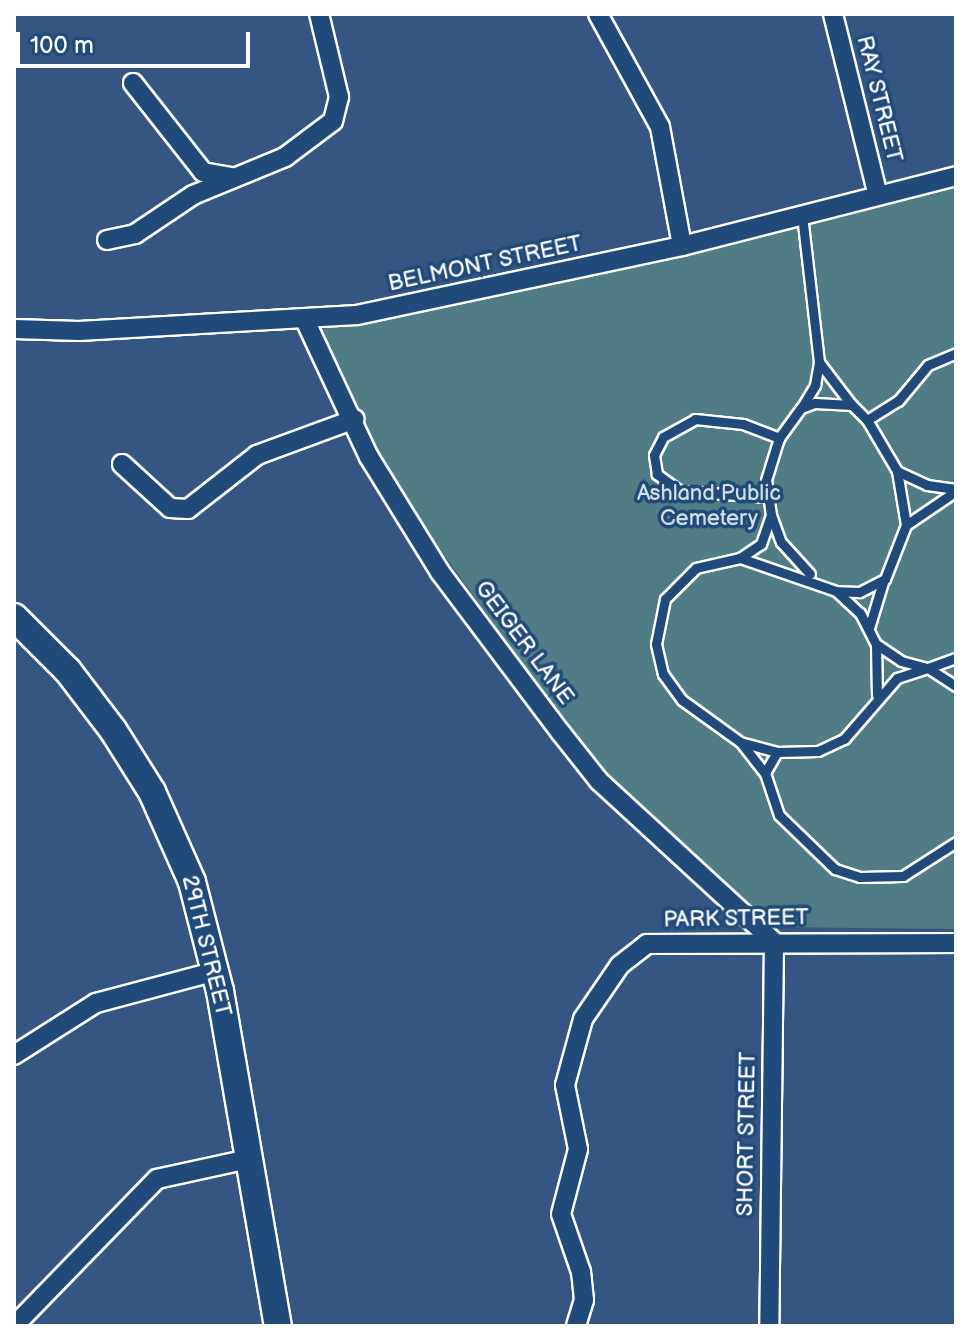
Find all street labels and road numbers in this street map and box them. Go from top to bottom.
street label: RAY STREET [850,33,908,165]
street label: BELMONT STREET [386,231,584,297]
street label: GEIGER LANE [469,576,579,710]
street label: 29TH STREET [176,872,236,1020]
street label: PARK STREET [663,905,809,933]
street label: SHORT STREET [732,1051,762,1217]

